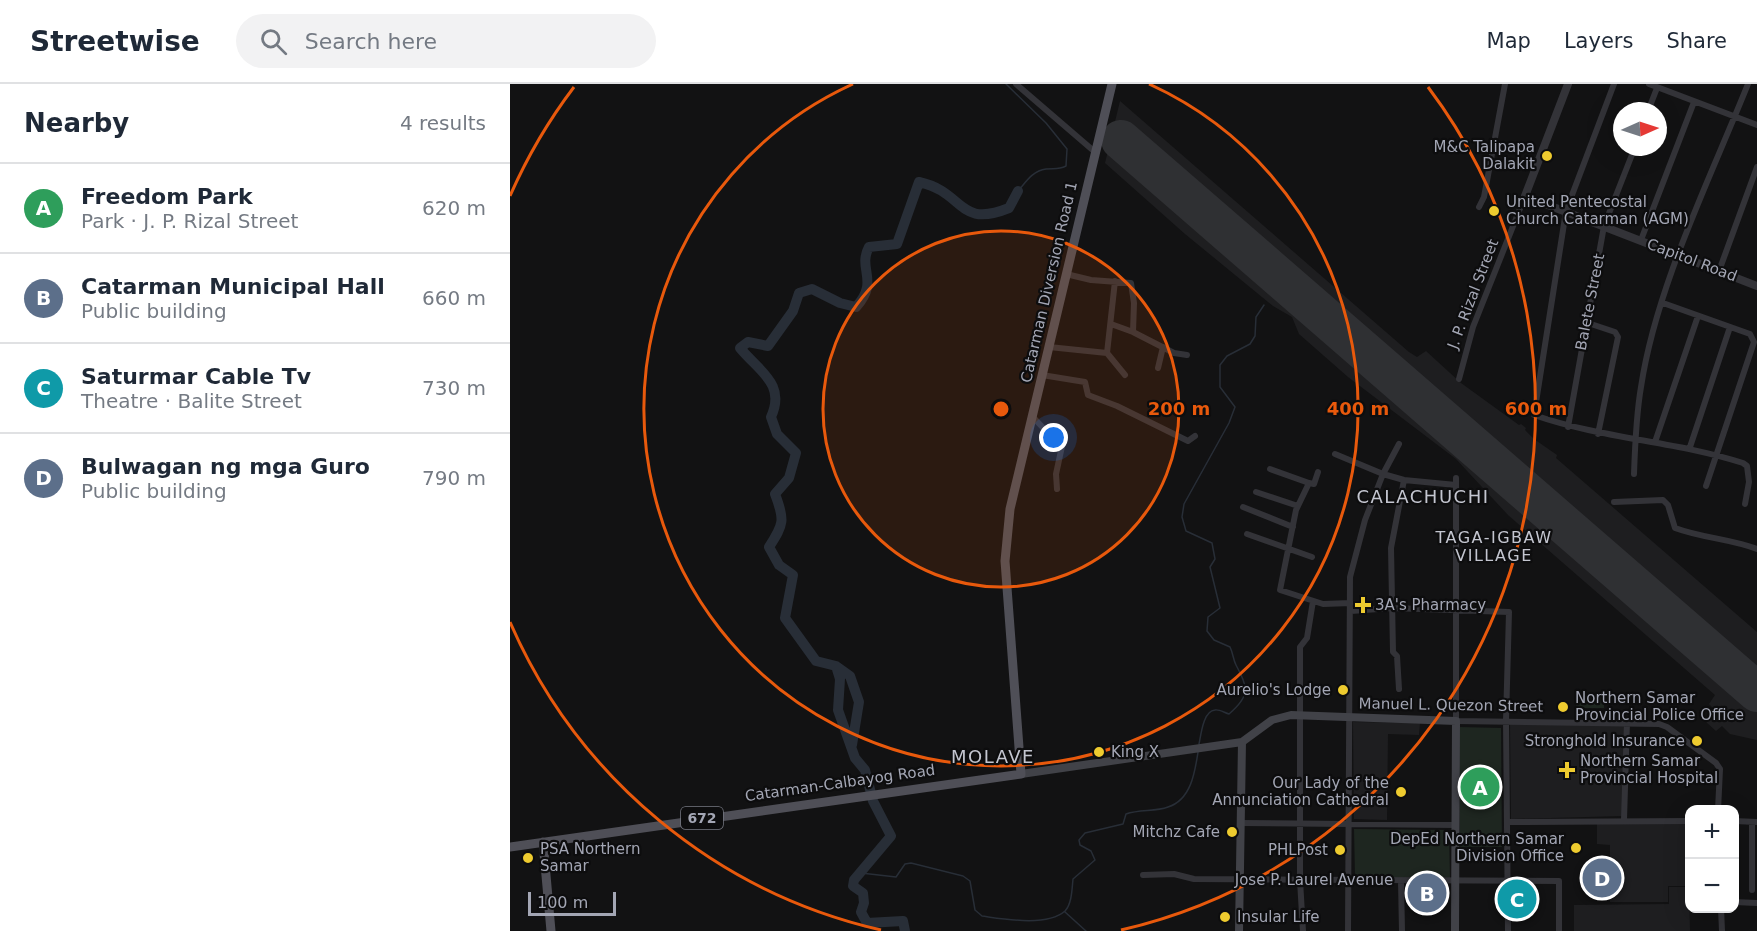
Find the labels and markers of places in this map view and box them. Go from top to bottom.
place label: M&C Talipapa Dalakit [1433,138,1535,173]
marker: M&C Talipapa Dalakit [1540,149,1554,163]
place label: United Pentecostal Church Catarman (AGM) [1506,193,1689,228]
marker: United Pentecostal Church Catarman (AGM) [1487,204,1501,218]
centre of rings [991,399,1011,419]
place label: 3A's Pharmacy [1375,596,1486,614]
marker: 3A's Pharmacy [1356,598,1370,612]
place label: Aurelio's Lodge [1216,681,1331,699]
marker: Aurelio's Lodge [1336,683,1350,697]
place label: Northern Samar Provincial Police Office [1575,689,1744,724]
marker: Northern Samar Provincial Police Office [1556,700,1570,714]
place label: Stronghold Insurance [1525,732,1685,750]
marker: Stronghold Insurance [1690,734,1704,748]
place label: King X [1111,743,1159,761]
marker: King X [1092,745,1106,759]
place label: Northern Samar Provincial Hospital [1580,752,1718,787]
marker: Northern Samar Provincial Hospital [1558,761,1576,779]
pin: A [1460,764,1500,810]
place label: Our Lady of the Annunciation Cathedral [1212,774,1389,809]
marker: Our Lady of the Annunciation Cathedral [1394,785,1408,799]
place label: Mitchz Cafe [1132,823,1220,841]
marker: Mitchz Cafe [1225,825,1239,839]
place label: DepEd Northern Samar Division Office [1390,830,1565,865]
place label: PSA Northern Samar [540,840,640,875]
place label: PHLPost [1268,841,1328,859]
marker: DepEd Northern Samar Division Office [1569,841,1583,855]
marker: PHLPost [1333,843,1347,857]
marker: PSA Northern Samar [521,851,535,865]
pin: D [1582,856,1622,900]
pin: B [1408,870,1446,916]
pin: C [1498,876,1536,922]
place label: Insular Life [1237,908,1320,926]
marker: Insular Life [1218,910,1232,924]

